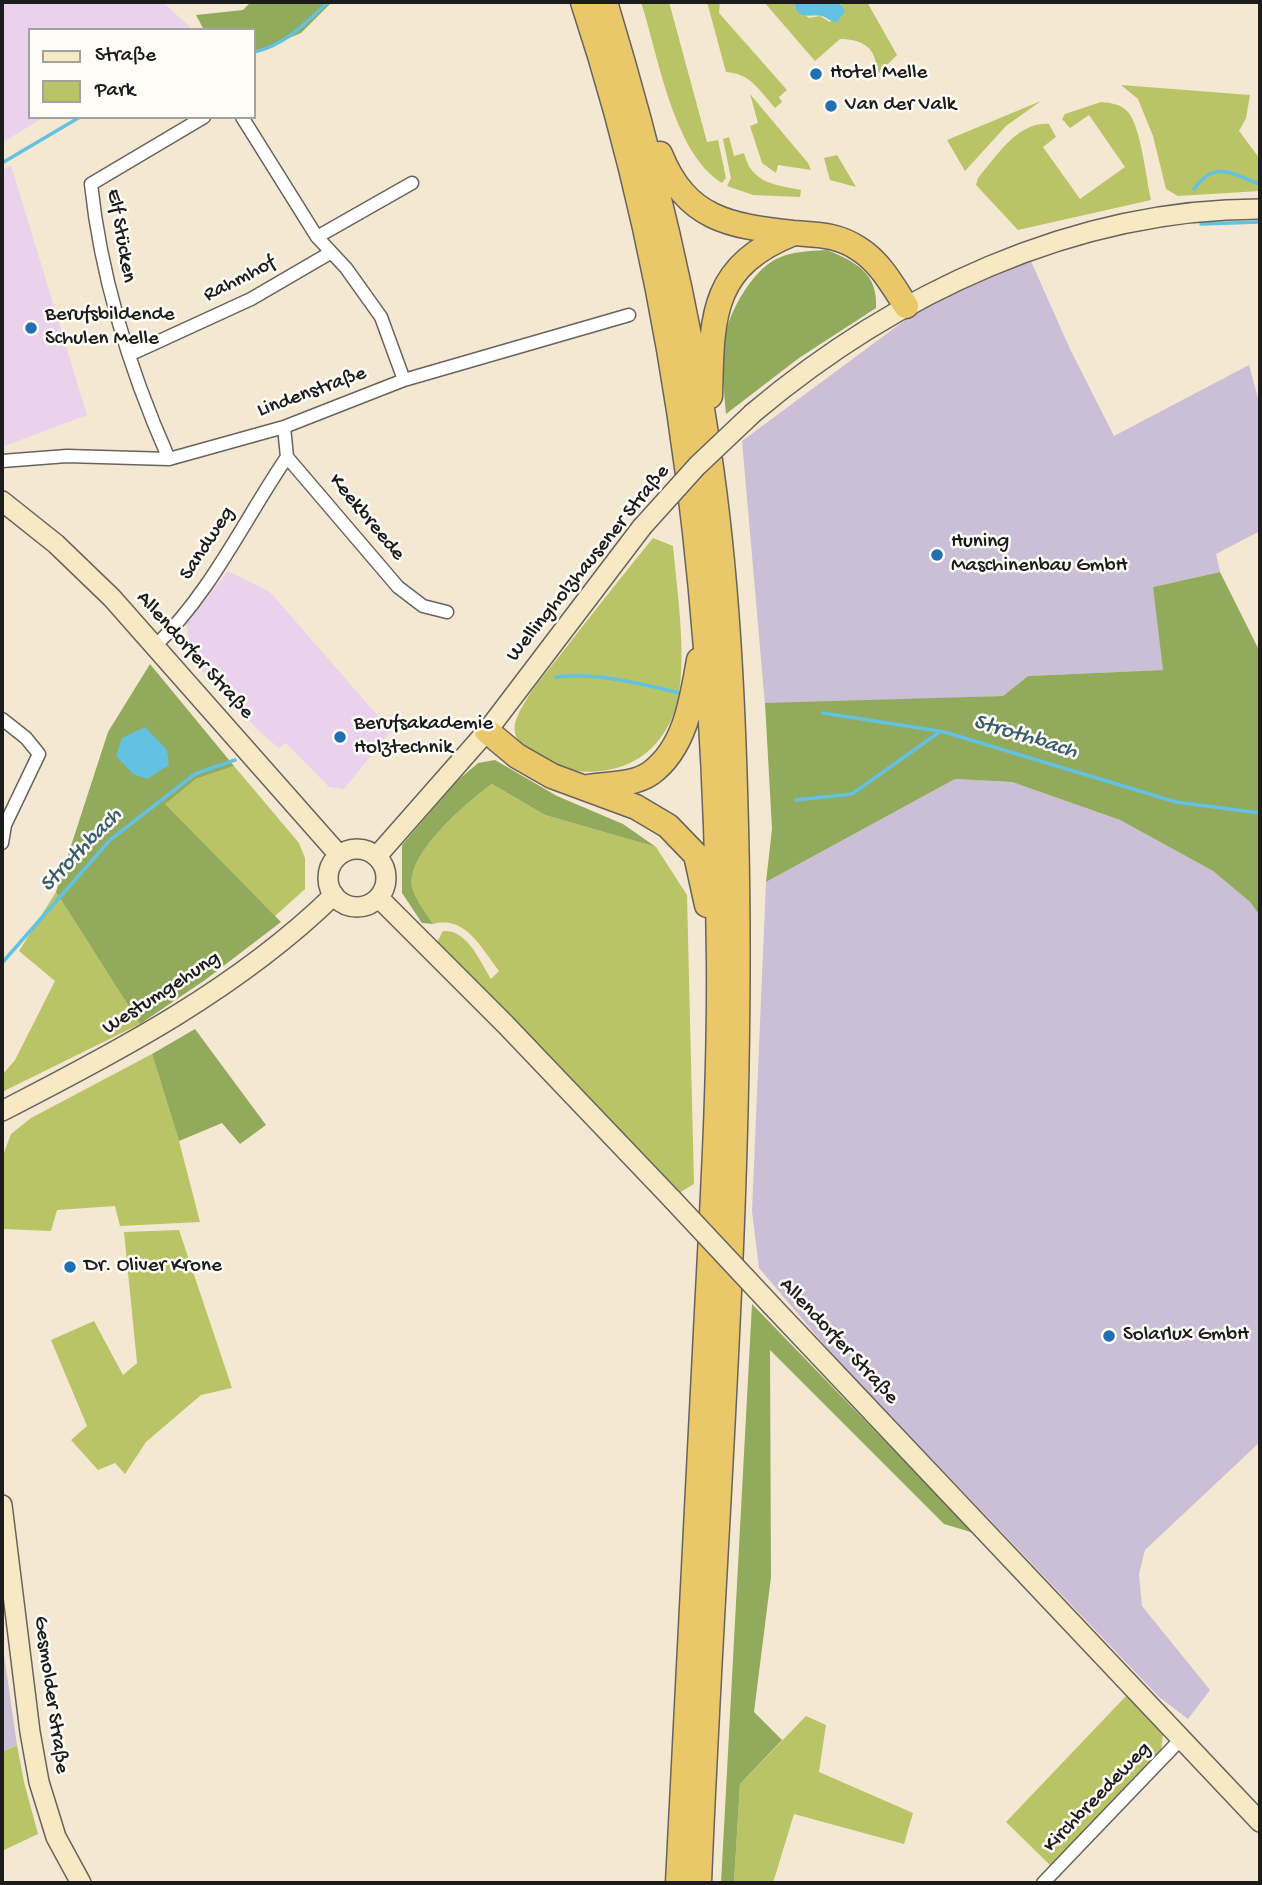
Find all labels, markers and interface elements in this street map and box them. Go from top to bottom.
legend [28,28,256,119]
text: Straße [95,44,156,69]
place label: Hotel Melle [830,61,927,87]
marker: Hotel Melle [808,66,824,82]
text: Park [95,79,135,104]
place label: Van der Valk [845,93,956,119]
marker: Van der Valk [823,98,839,114]
street label: Elf Stücken [99,187,141,285]
street label: Rahmhof [200,251,280,309]
place label: Berufsbildende Schulen Melle [45,303,175,353]
marker: Berufsbildende Schulen Melle [23,320,39,336]
street label: Lindenstraße [254,362,370,424]
street label: Wellingholzhausener Straße [502,460,676,668]
street label: Keekbreede [322,469,410,567]
street label: Sandweg [175,502,241,586]
place label: Huning Maschinenbau GmbH [951,530,1128,580]
marker: Huning Maschinenbau GmbH [929,547,945,563]
street label: Allendorfer Straße [130,587,258,725]
water label: Strothbach [970,709,1080,767]
place label: Berufsakademie Holztechnik [354,712,493,762]
marker: Berufsakademie Holztechnik [332,729,348,745]
water label: Strothbach [35,803,129,899]
street label: Westumgehung [98,947,226,1041]
place label: Dr. Oliver Krone [84,1254,222,1280]
marker: Dr. Oliver Krone [62,1259,78,1275]
street label: Allendorfer Straße [773,1274,903,1410]
place label: Solarlux GmbH [1123,1323,1249,1349]
marker: Solarlux GmbH [1101,1328,1117,1344]
street label: Gesmolder Straße [26,1615,74,1775]
street label: Kirchbreedeweg [1039,1737,1157,1859]

